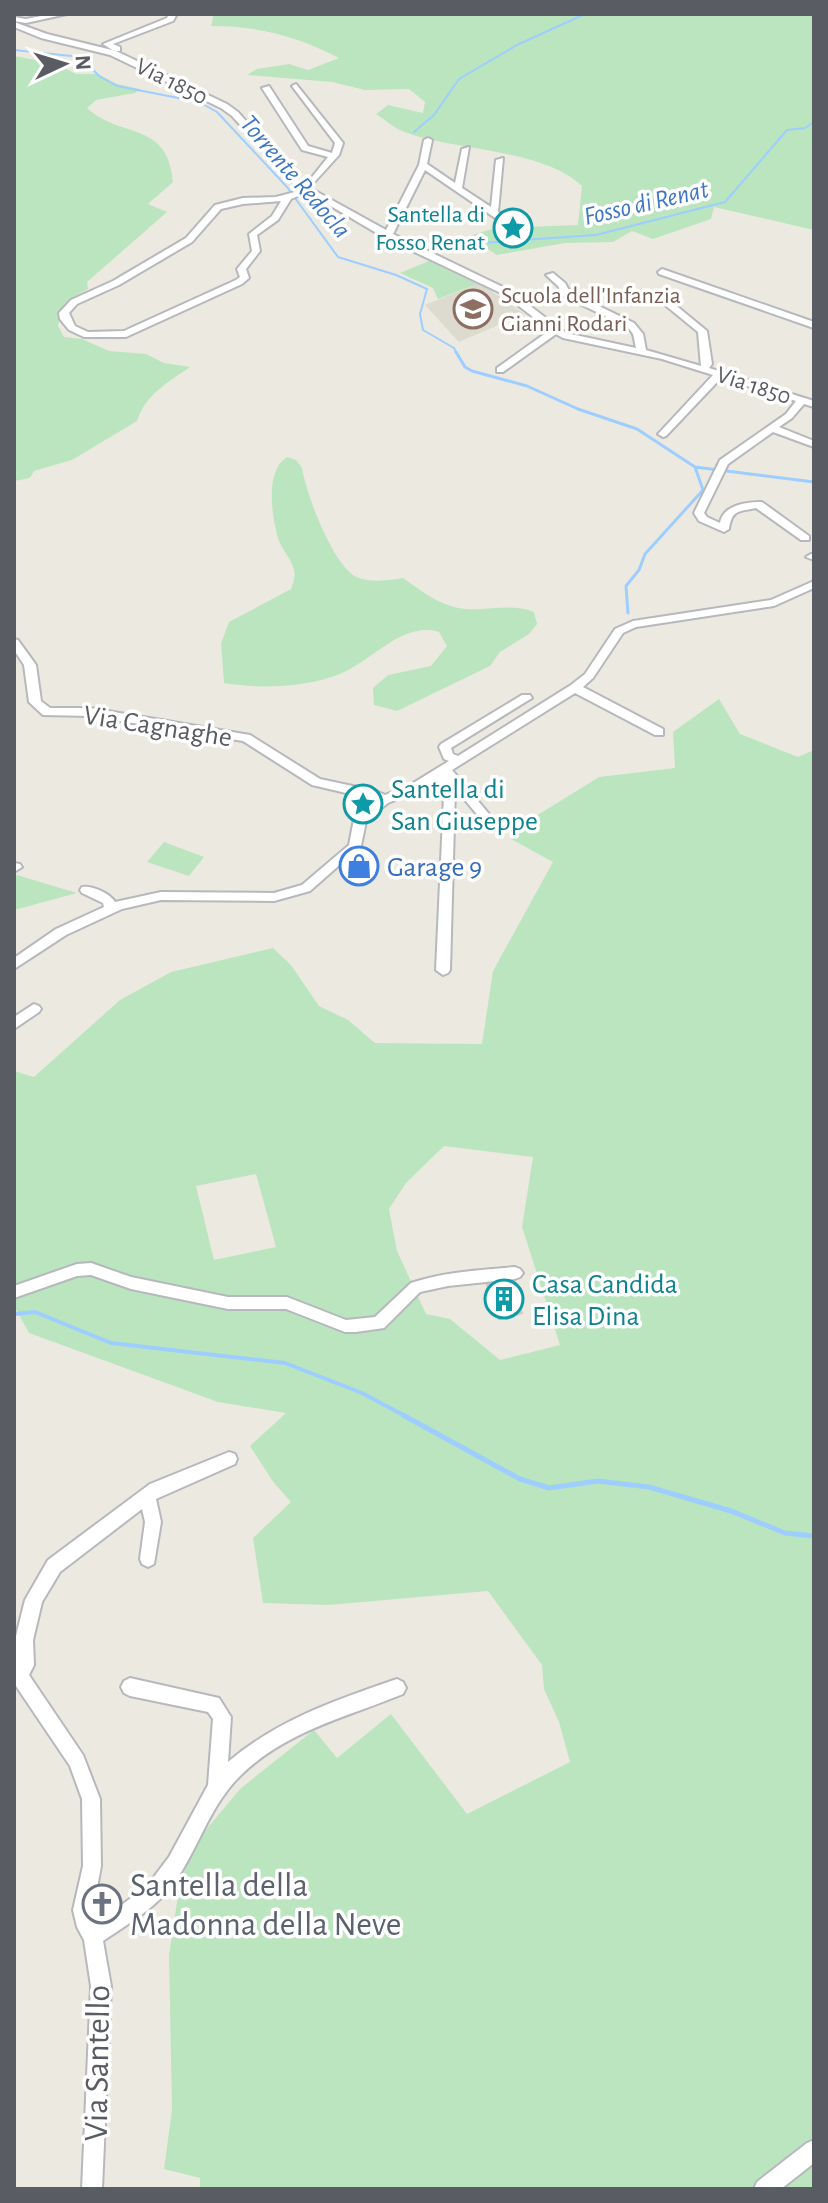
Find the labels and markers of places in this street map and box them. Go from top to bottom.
place label: Santella di Fosso Renat [376,203,485,255]
place icon: Santella di Fosso Renat [492,207,534,249]
place label: Scuola dell'Infanzia Gianni Rodari [501,284,681,336]
school or university icon: Scuola dell'Infanzia Gianni Rodari [452,288,494,330]
place label: Santella di San Giuseppe [391,776,538,836]
place icon: Santella di San Giuseppe [342,783,384,825]
shop icon: Garage 9 [338,845,380,887]
place label: Garage 9 [387,854,482,882]
place label: Casa Candida Elisa Dina [532,1271,678,1331]
building icon: Casa Candida Elisa Dina [483,1278,525,1320]
place label: Santella della Madonna della Neve [130,1869,401,1942]
church icon: Santella della Madonna della Neve [81,1883,123,1925]

